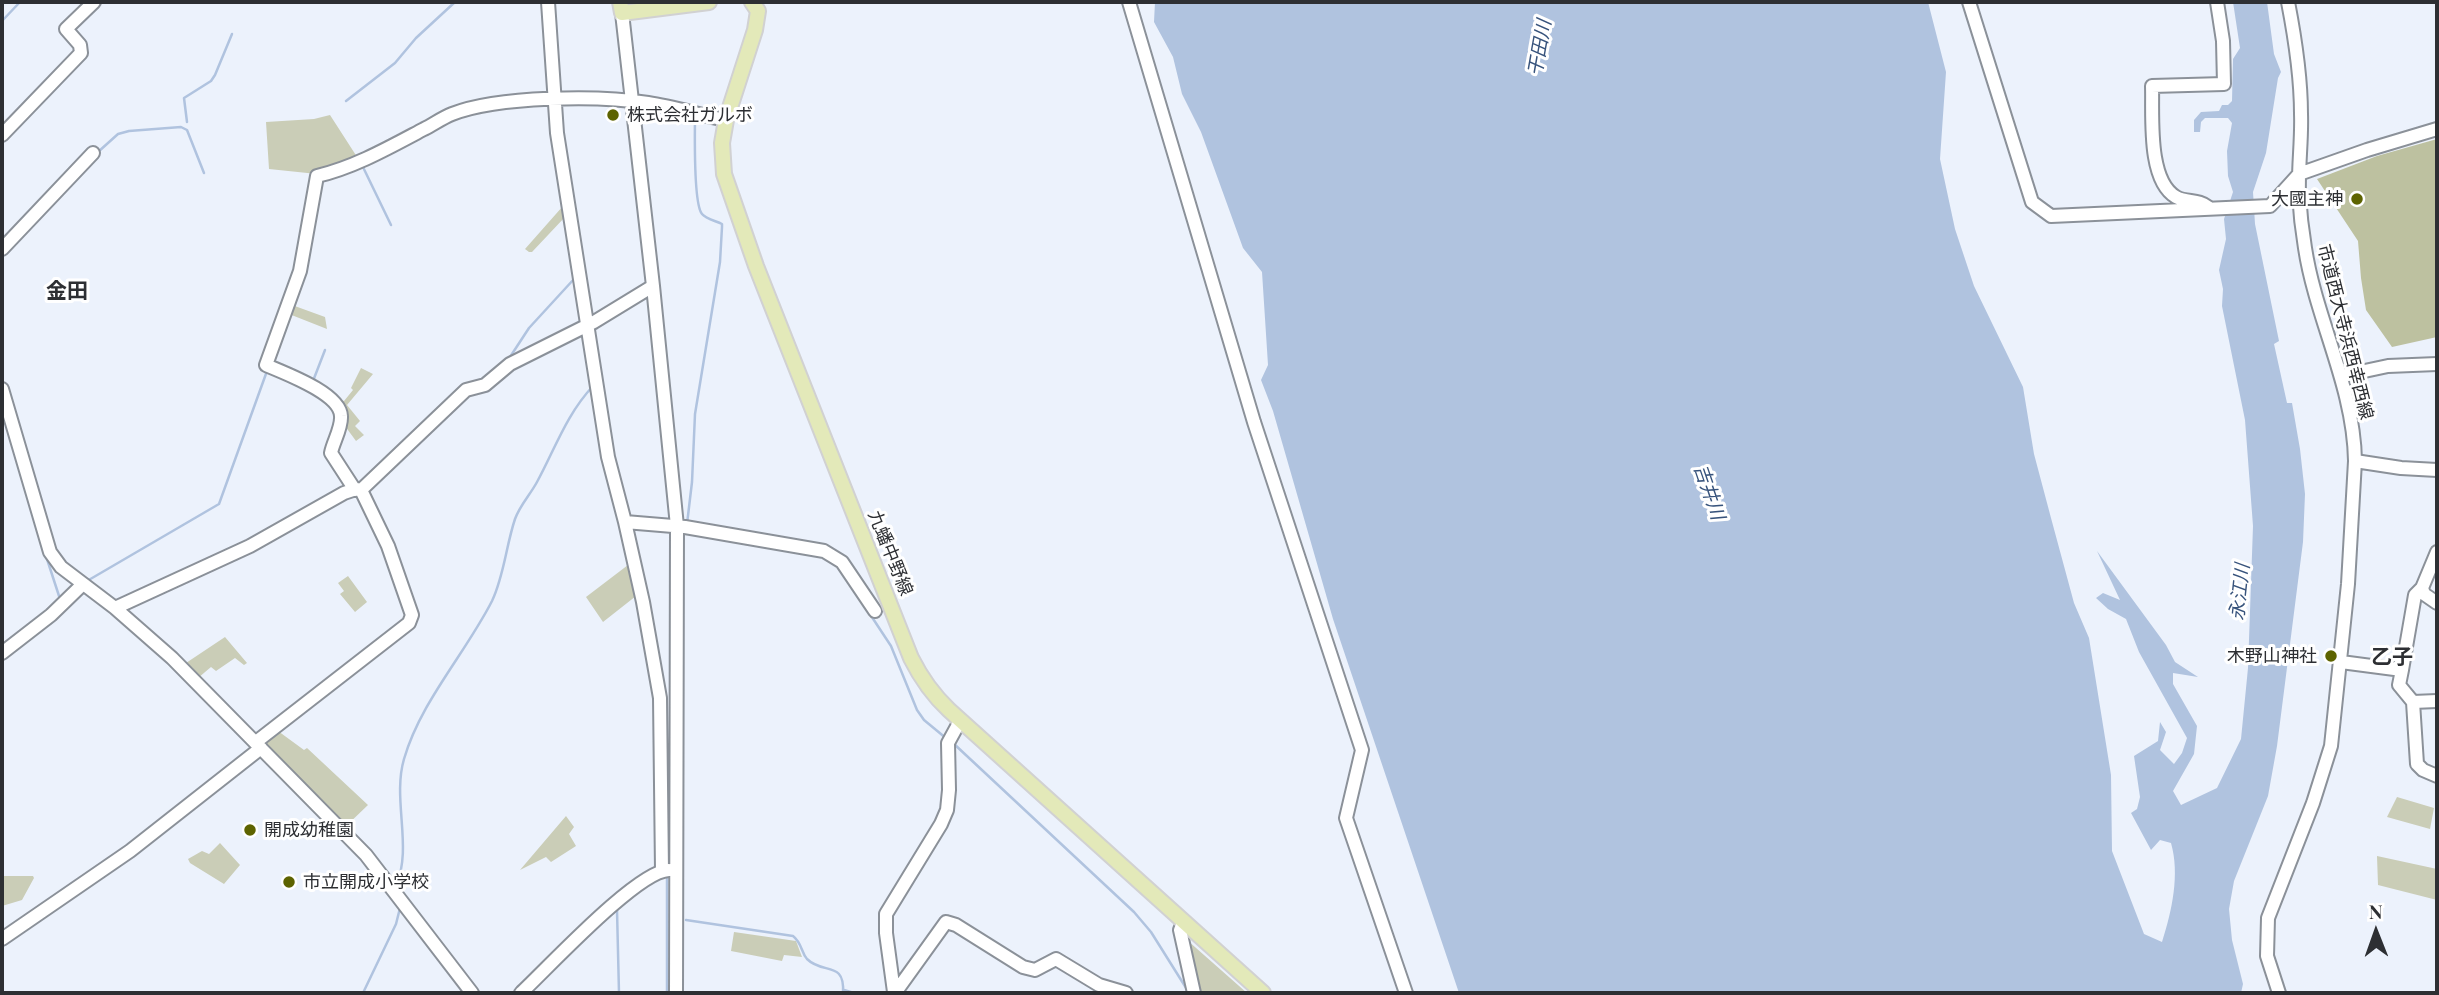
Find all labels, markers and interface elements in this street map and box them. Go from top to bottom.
water label: 干田川 [1524,18,1556,78]
place label: 株式会社ガルボ [627,104,753,126]
marker: 株式会社ガルボ [605,107,621,123]
place label: 大國主神 [2271,188,2343,210]
marker: 大國主神 [2349,191,2365,207]
street label: 市道西大寺浜西幸西線 [2313,242,2377,422]
district label: 金田 [46,278,88,304]
water label: 吉井川 [1689,461,1729,523]
street label: 九蟠中野線 [863,507,917,599]
water label: 永江川 [2226,562,2254,622]
district label: 乙子 [2371,644,2413,670]
place label: 木野山神社 [2227,645,2317,667]
marker: 木野山神社 [2323,648,2339,664]
place label: 開成幼稚園 [264,819,354,841]
marker: 開成幼稚園 [242,822,258,838]
place label: 市立開成小学校 [303,871,429,893]
marker: 市立開成小学校 [281,874,297,890]
north arrow [2341,897,2411,967]
text: N [2369,898,2383,924]

